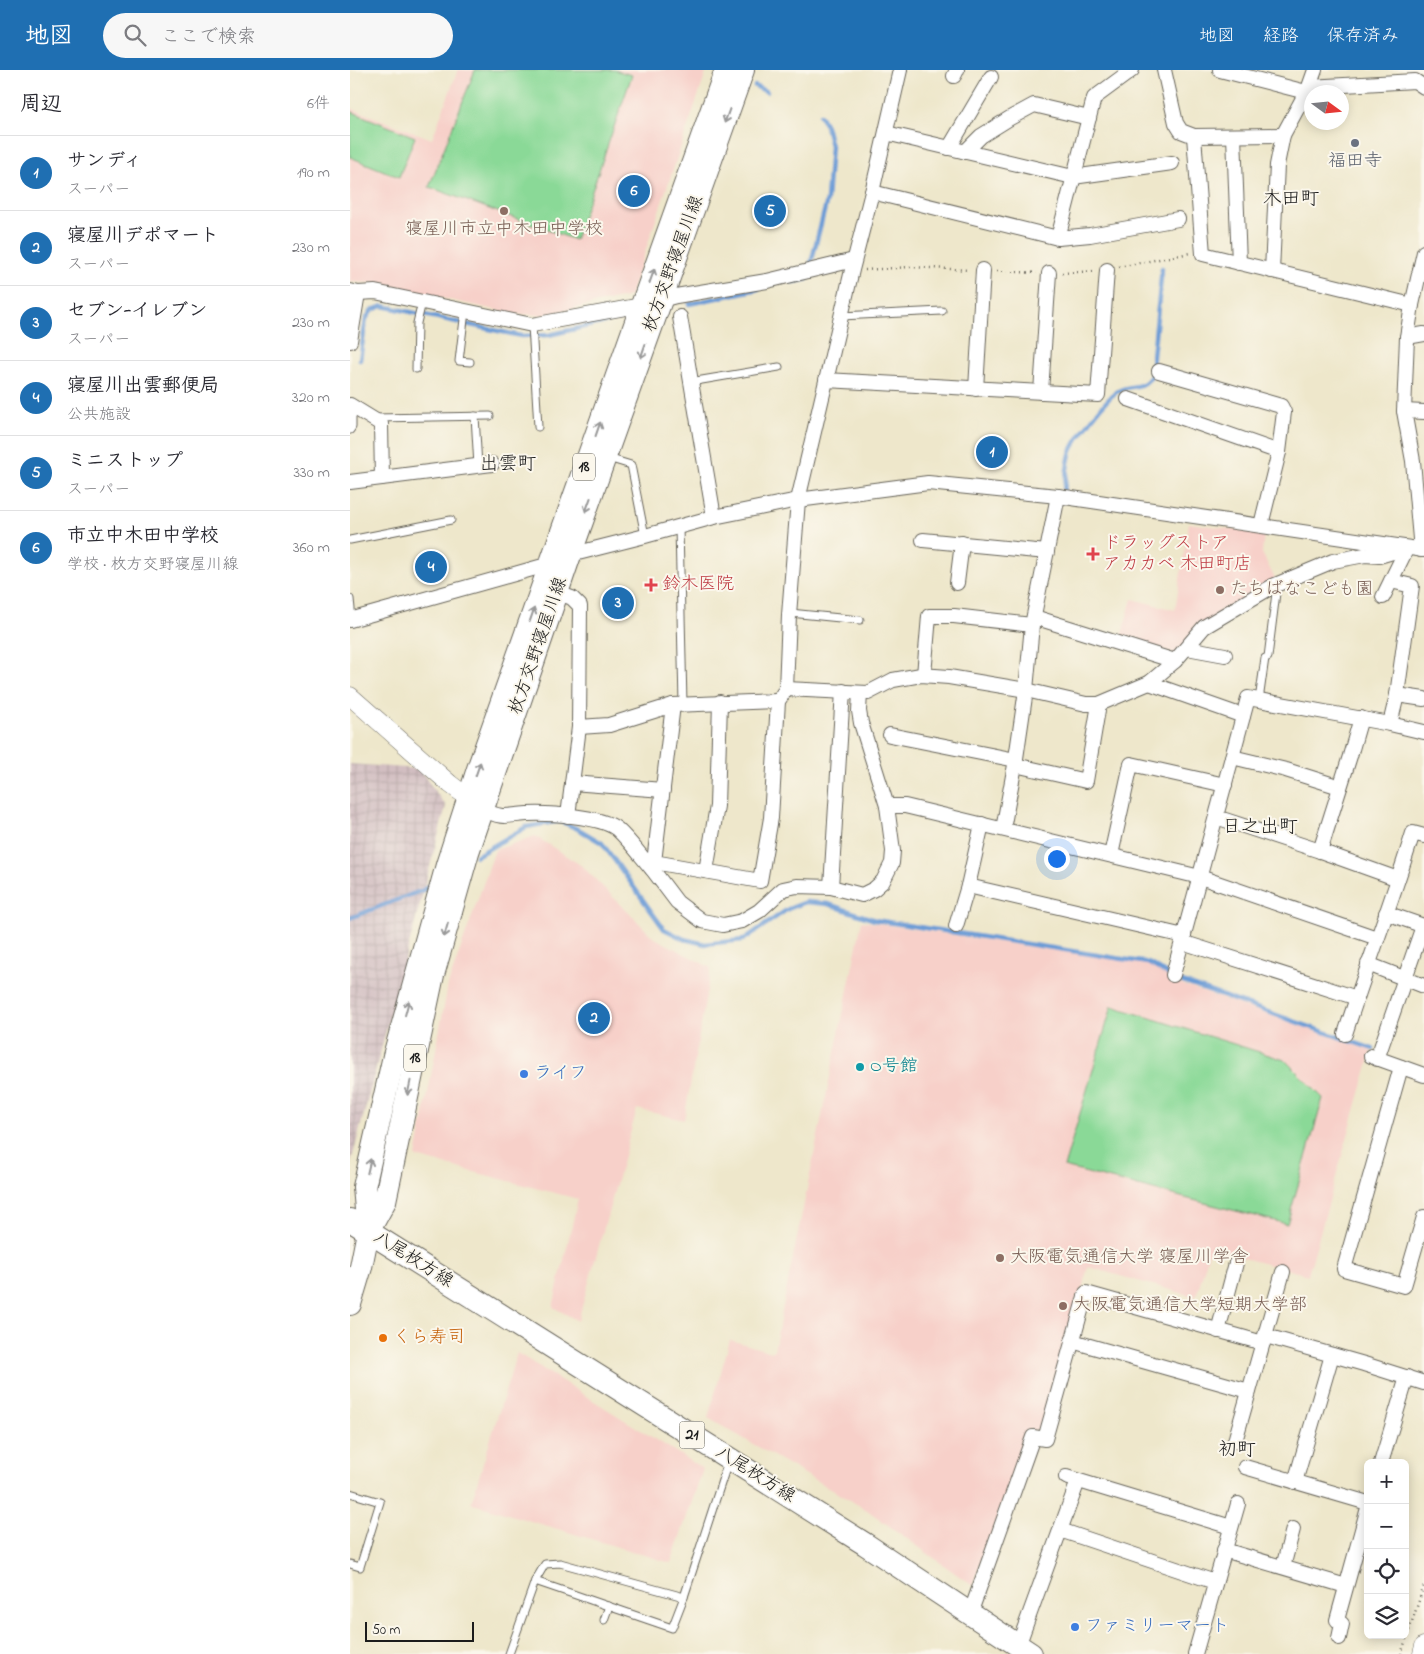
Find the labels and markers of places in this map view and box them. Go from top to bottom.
marker: 福田寺 [1349,137,1361,149]
place label: 福田寺 [1328,149,1382,175]
pin: 6 [618,172,650,210]
pin: 5 [754,192,786,230]
marker: 寝屋川市立中木田中学校 [498,205,510,217]
place label: 寝屋川市立中木田中学校 [405,217,603,243]
pin: 1 [976,433,1008,471]
place label: ドラッグストア アカカベ 木田町店 [1103,531,1252,578]
pin: 4 [415,548,447,586]
marker: ドラッグストア アカカベ 木田町店 [1087,548,1099,560]
place label: 鈴木医院 [662,572,734,598]
place label: たちばなこども園 [1230,577,1374,603]
marker: 鈴木医院 [644,578,658,592]
pin: 3 [602,584,634,622]
marker: たちばなこども園 [1214,584,1226,596]
pin: 2 [578,999,610,1037]
place label: O号館 [870,1054,918,1080]
place label: ライフ [534,1061,587,1087]
marker: O号館 [854,1061,866,1073]
marker: ライフ [518,1068,530,1080]
place label: 大阪電気通信大学 寝屋川学舎 [1010,1245,1249,1271]
marker: 大阪電気通信大学 寝屋川学舎 [994,1252,1006,1264]
place label: 大阪電気通信大学短期大学部 [1073,1293,1307,1319]
marker: 大阪電気通信大学短期大学部 [1057,1300,1069,1312]
place label: くら寿司 [393,1325,465,1351]
marker: くら寿司 [377,1332,389,1344]
place label: ファミリーマート [1085,1614,1229,1640]
marker: ファミリーマート [1069,1621,1081,1633]

